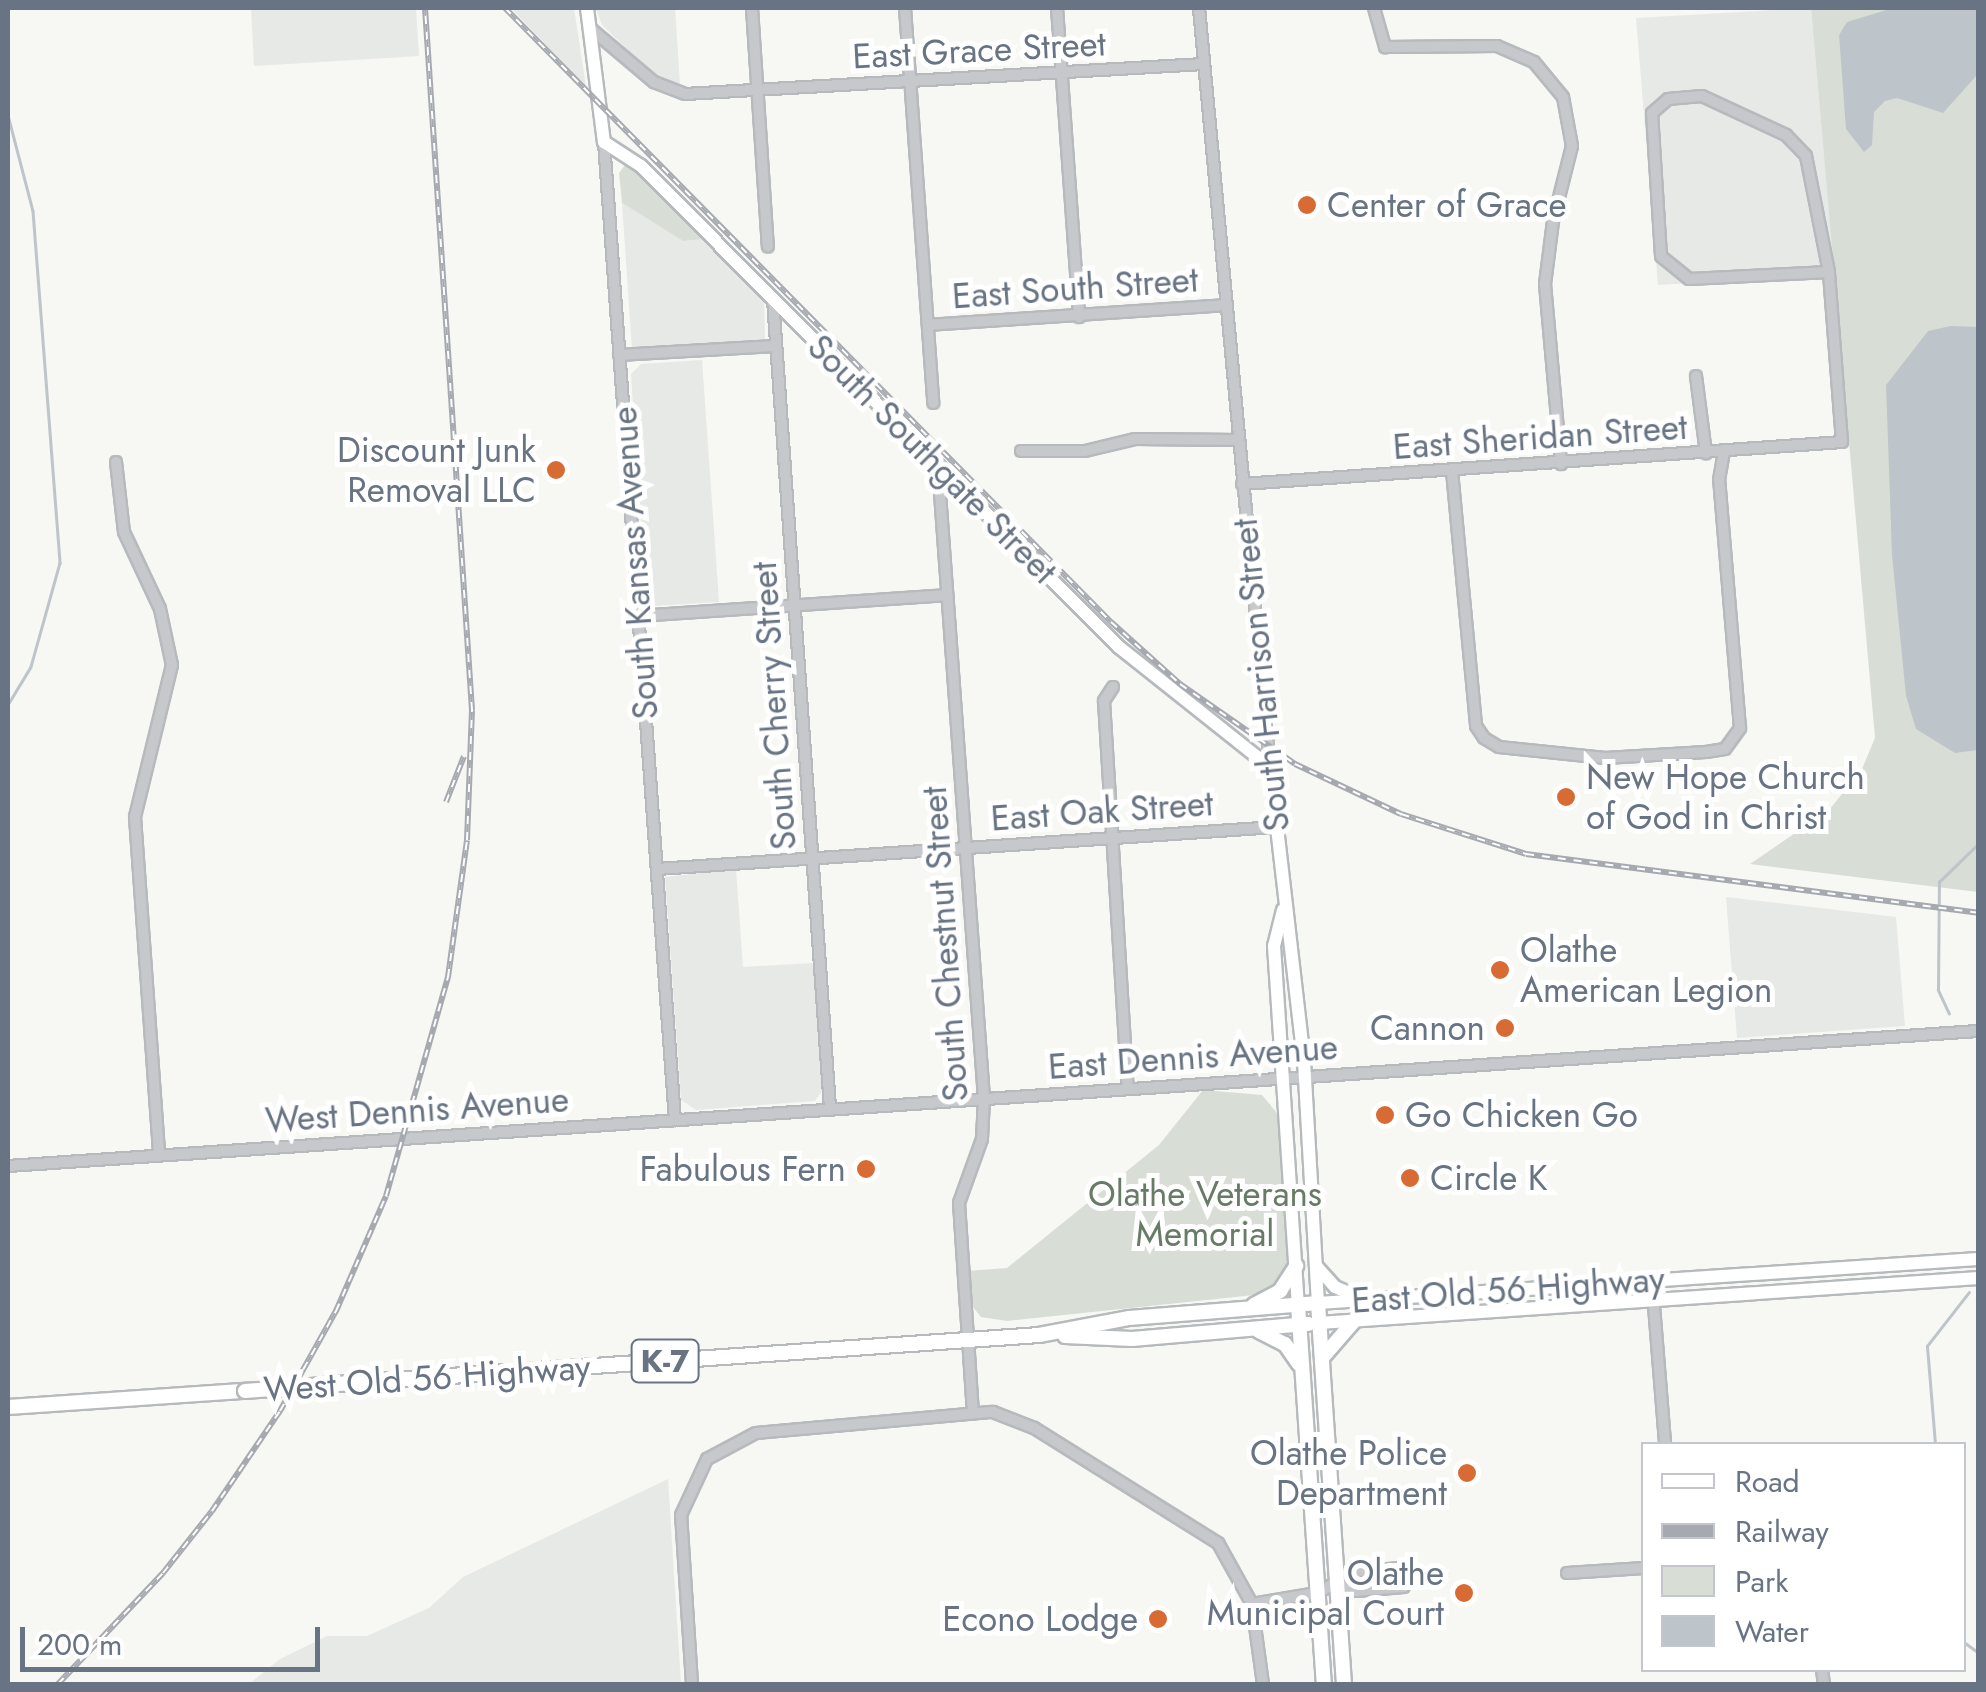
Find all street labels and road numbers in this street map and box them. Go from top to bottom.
street label: East Grace Street [851,22,1107,78]
street label: East South Street [951,258,1199,318]
street label: South Southgate Street [799,326,1065,592]
street label: South Kansas Avenue [603,405,667,721]
street label: East Sheridan Street [1391,406,1689,468]
street label: South Harrison Street [1224,516,1298,834]
street label: South Cherry Street [743,560,805,852]
street label: East Oak Street [989,782,1215,840]
street label: South Chestnut Street [913,785,977,1103]
street label: East Dennis Avenue [1047,1026,1339,1088]
street label: West Dennis Avenue [264,1078,570,1142]
street label: East Old 56 Highway [1350,1258,1666,1322]
road number: K-7 [630,1334,700,1388]
street label: West Old 56 Highway [262,1346,592,1410]

